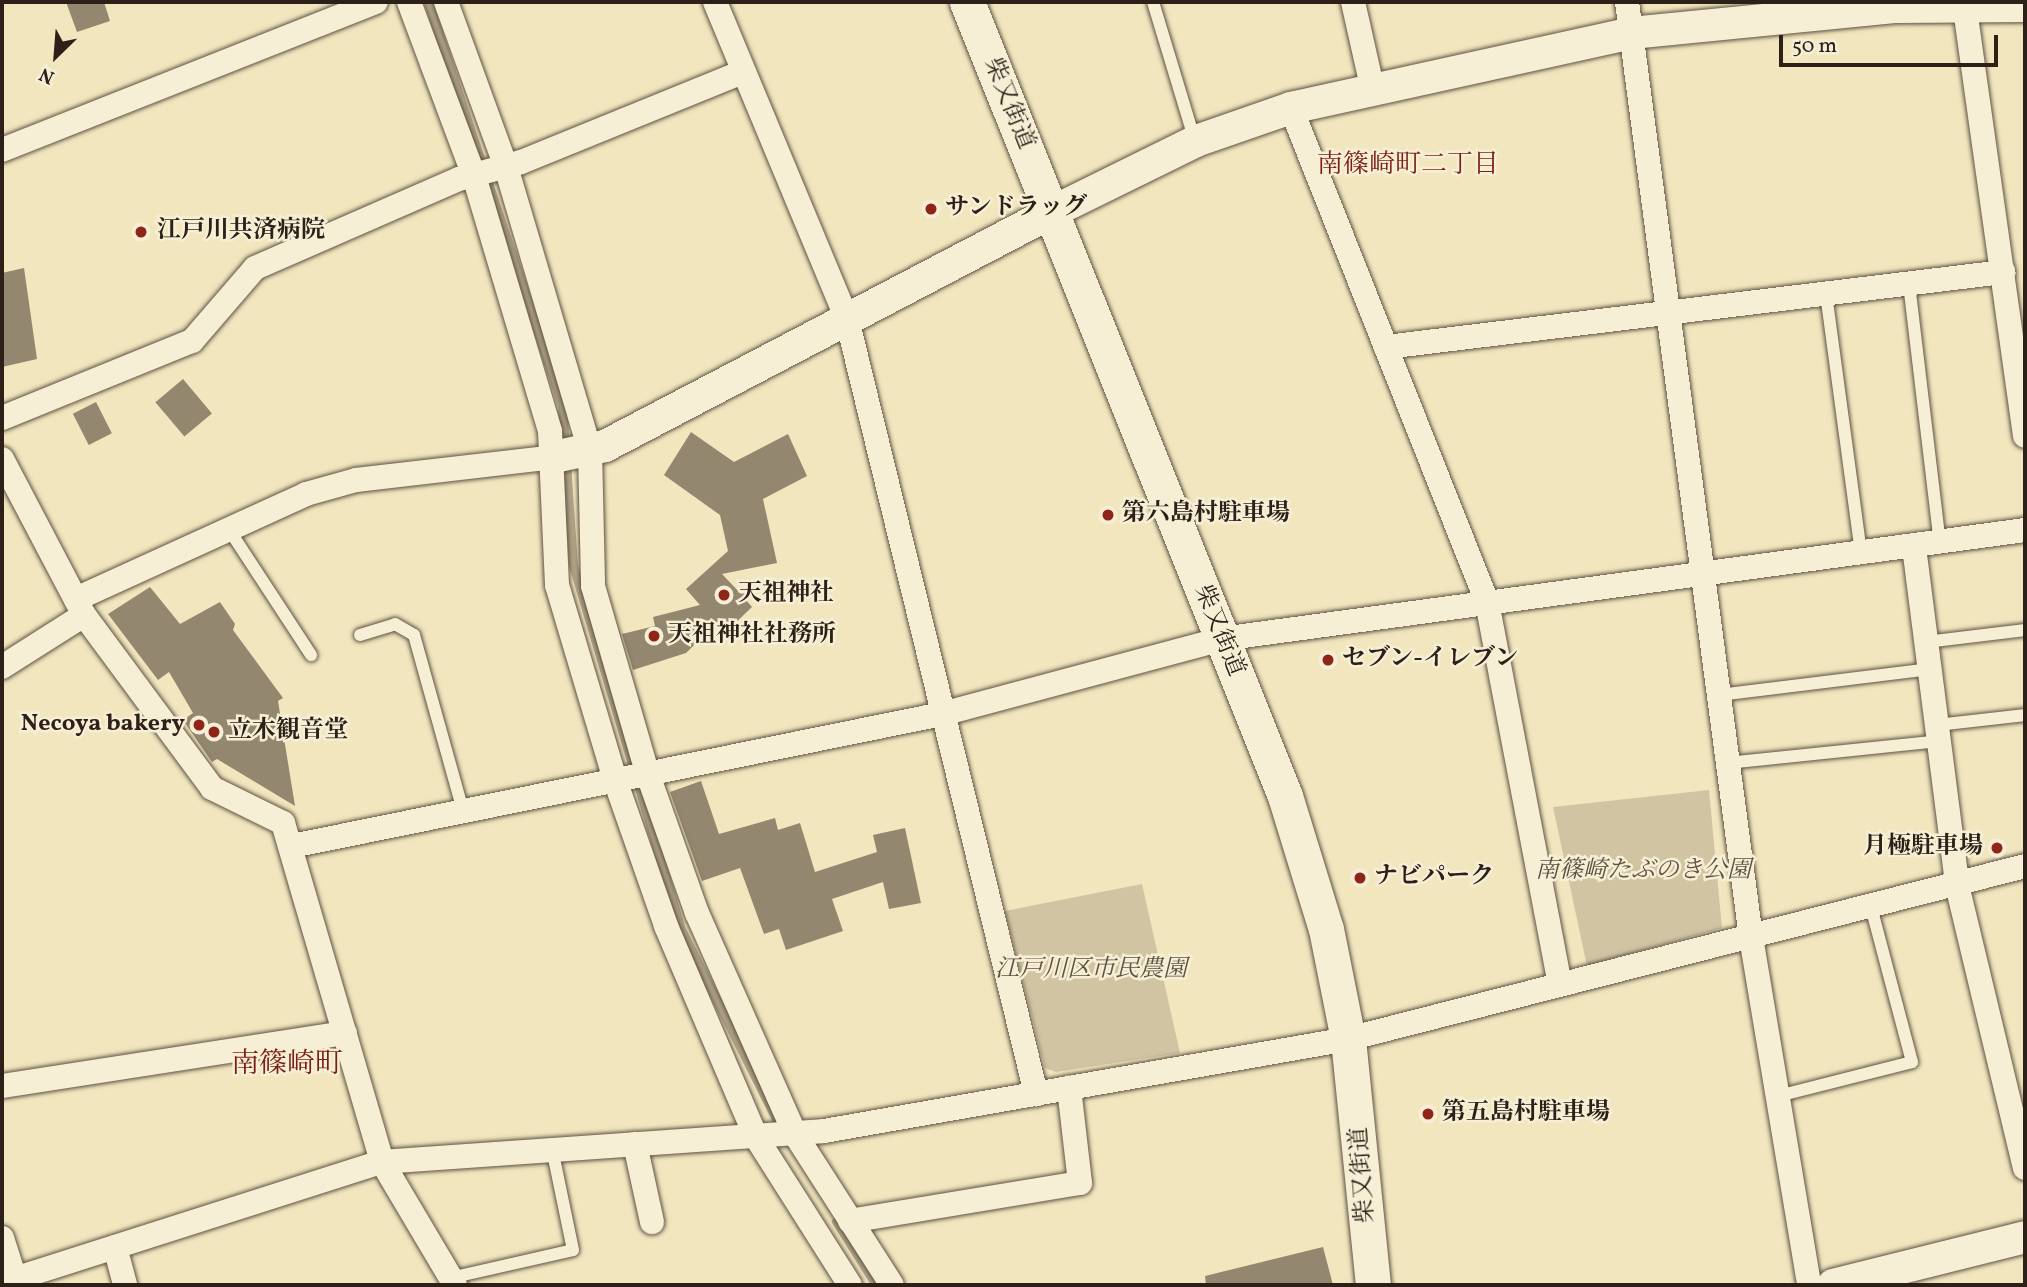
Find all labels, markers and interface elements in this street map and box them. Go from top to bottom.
north arrow [21,21,91,91]
scale bar [1782,21,2001,65]
text: 50 m [1792,32,1837,61]
street label: 柴又街道 [977,54,1039,154]
text: N [35,60,59,90]
district label: 南篠崎町二丁目 [1317,150,1499,182]
place label: サンドラッグ [945,195,1089,223]
marker: サンドラッグ [923,201,939,217]
place label: 江戸川共済病院 [157,218,325,246]
marker: 江戸川共済病院 [131,222,151,242]
place label: 第六島村駐車場 [1122,501,1290,529]
marker: 第六島村駐車場 [1100,507,1116,523]
place label: 天祖神社 [738,581,834,609]
street label: 柴又街道 [1187,581,1249,681]
marker: 天祖神社 [716,587,732,603]
place label: 天祖神社社務所 [668,622,836,650]
marker: 天祖神社社務所 [646,628,662,644]
place label: セブン-イレブン [1342,646,1520,674]
marker: セブン-イレブン [1320,652,1336,668]
place label: Necoya bakery [21,711,185,739]
marker: Necoya bakery [191,717,207,733]
place label: 立木観音堂 [228,718,348,746]
marker: 立木観音堂 [206,724,222,740]
place label: 月極駐車場 [1863,834,1983,862]
marker: 月極駐車場 [1989,840,2005,856]
park label: 南篠崎たぶのき公園 [1535,858,1751,886]
place label: ナビパーク [1374,864,1494,892]
marker: ナビパーク [1352,870,1368,886]
park label: 江戸川区市民農園 [995,957,1187,985]
district label: 南篠崎町 [231,1048,343,1082]
place label: 第五島村駐車場 [1442,1100,1610,1128]
marker: 第五島村駐車場 [1420,1106,1436,1122]
street label: 柴又街道 [1346,1126,1382,1224]

